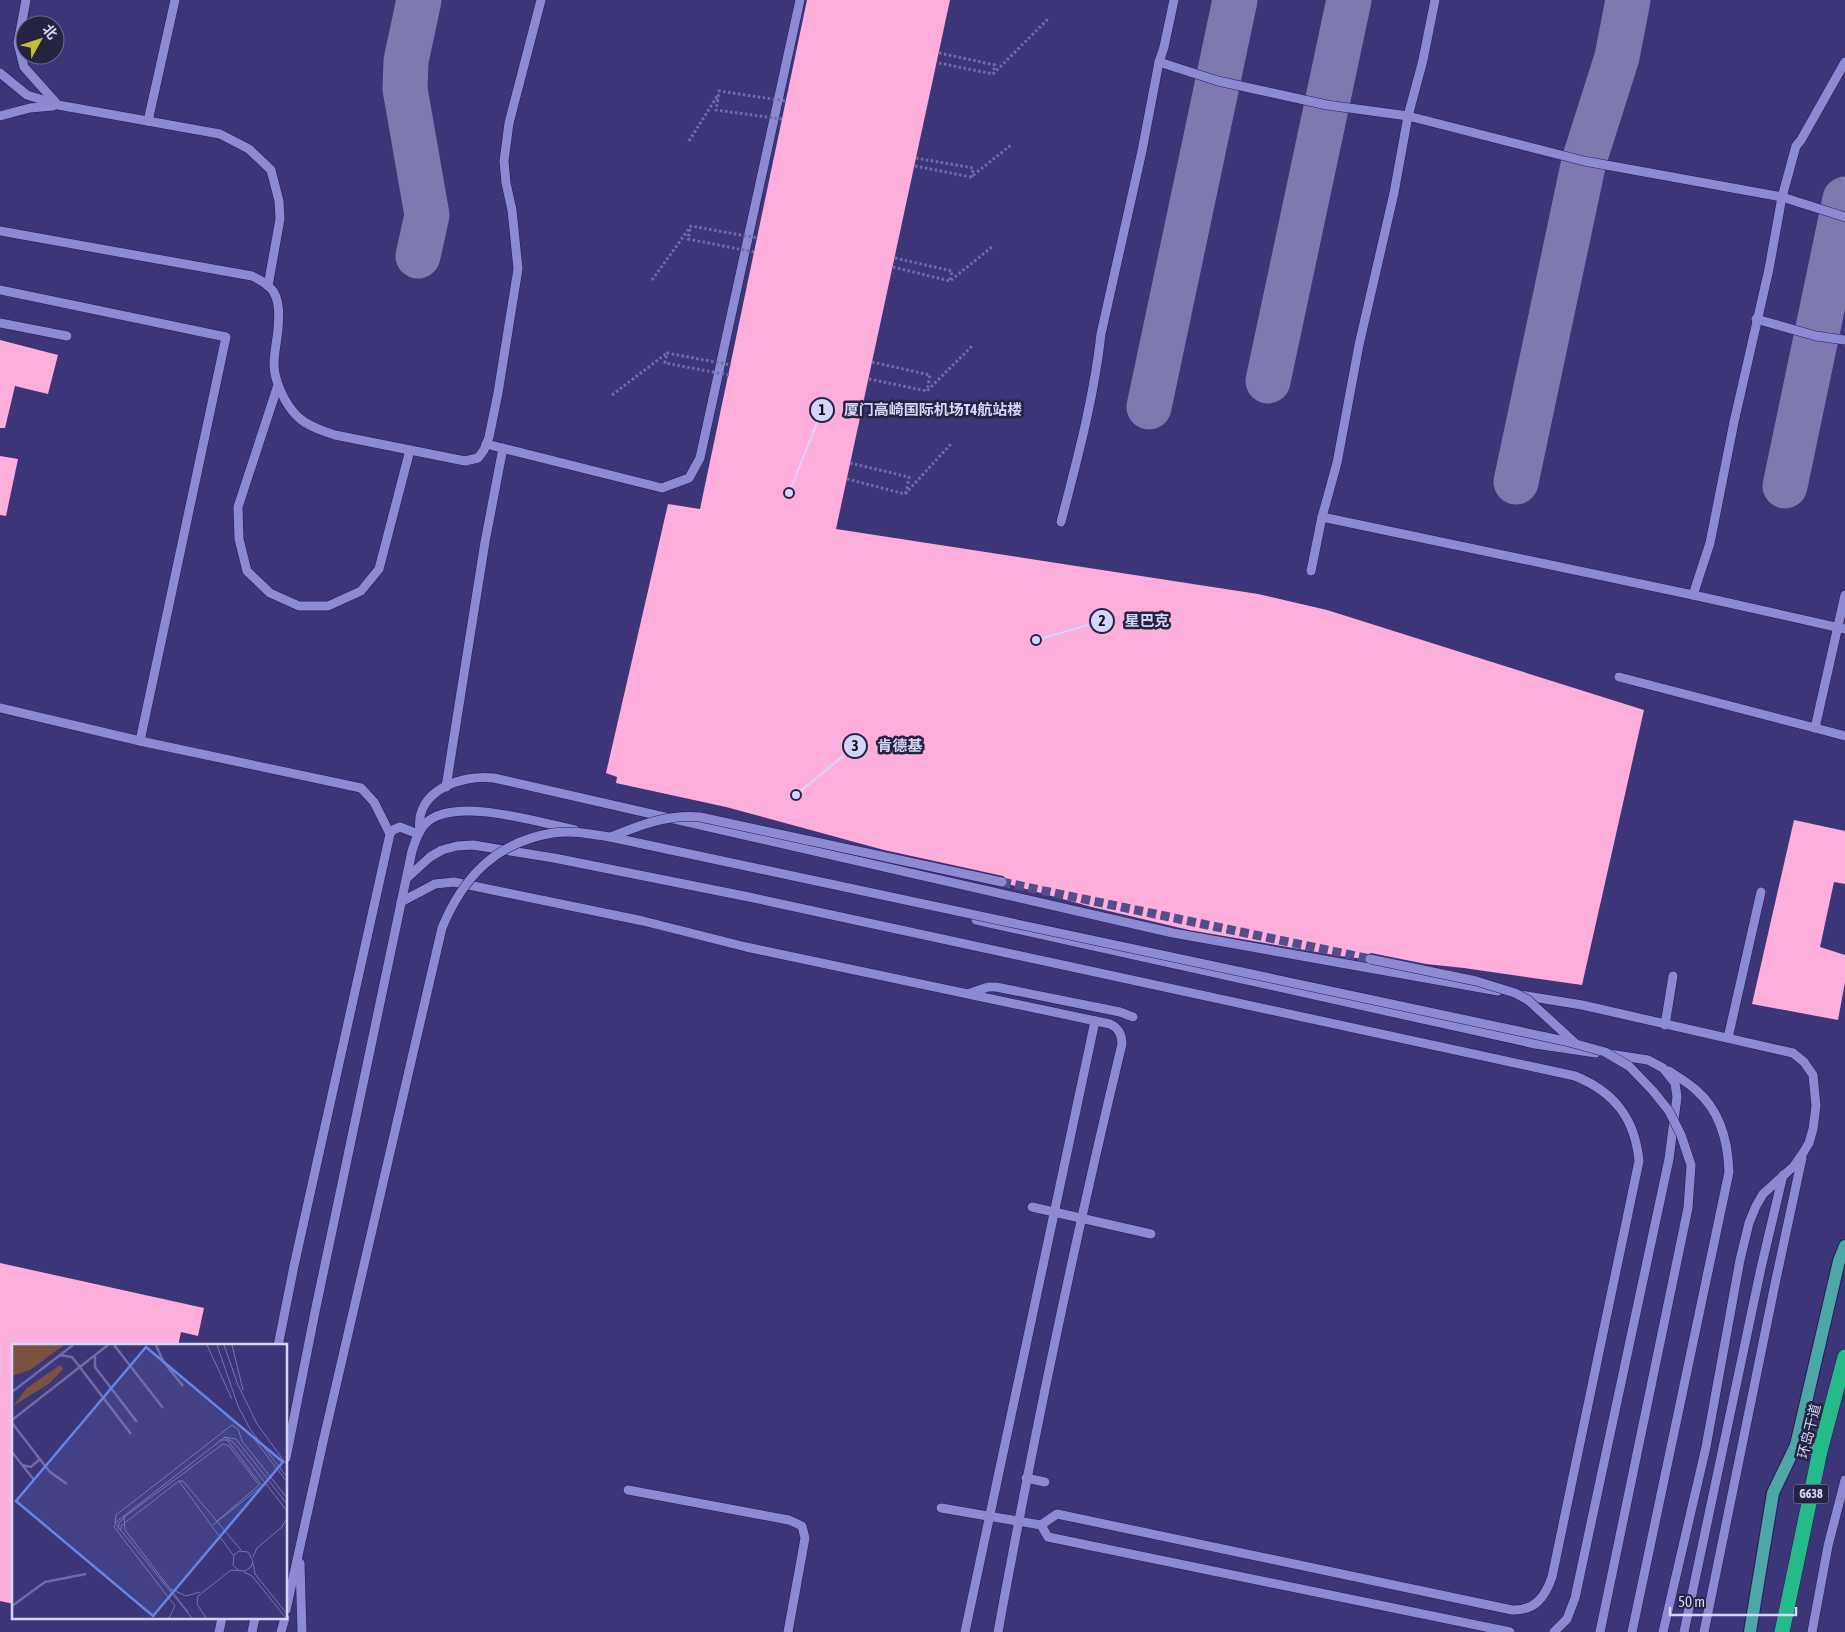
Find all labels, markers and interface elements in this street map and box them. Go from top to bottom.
north arrow [15,15,65,65]
text: 北 [39,21,61,42]
callout: 厦门高崎国际机场T4航站楼 [809,395,1033,425]
text: 1 [818,401,826,418]
text: 厦门高崎国际机场T4航站楼 [844,401,1022,418]
callout: 星巴克 [1090,606,1180,636]
text: 2 [1098,612,1106,629]
text: 星巴克 [1124,612,1170,629]
callout: 肯德基 [843,731,933,761]
text: 3 [851,737,859,754]
text: 肯德基 [877,737,923,754]
inset map [12,1344,288,1620]
street label: 环岛干道 [1794,1402,1824,1460]
road number: G638 [1794,1485,1828,1504]
scale bar [1670,1584,1796,1616]
text: 50 m [1678,1593,1705,1610]

